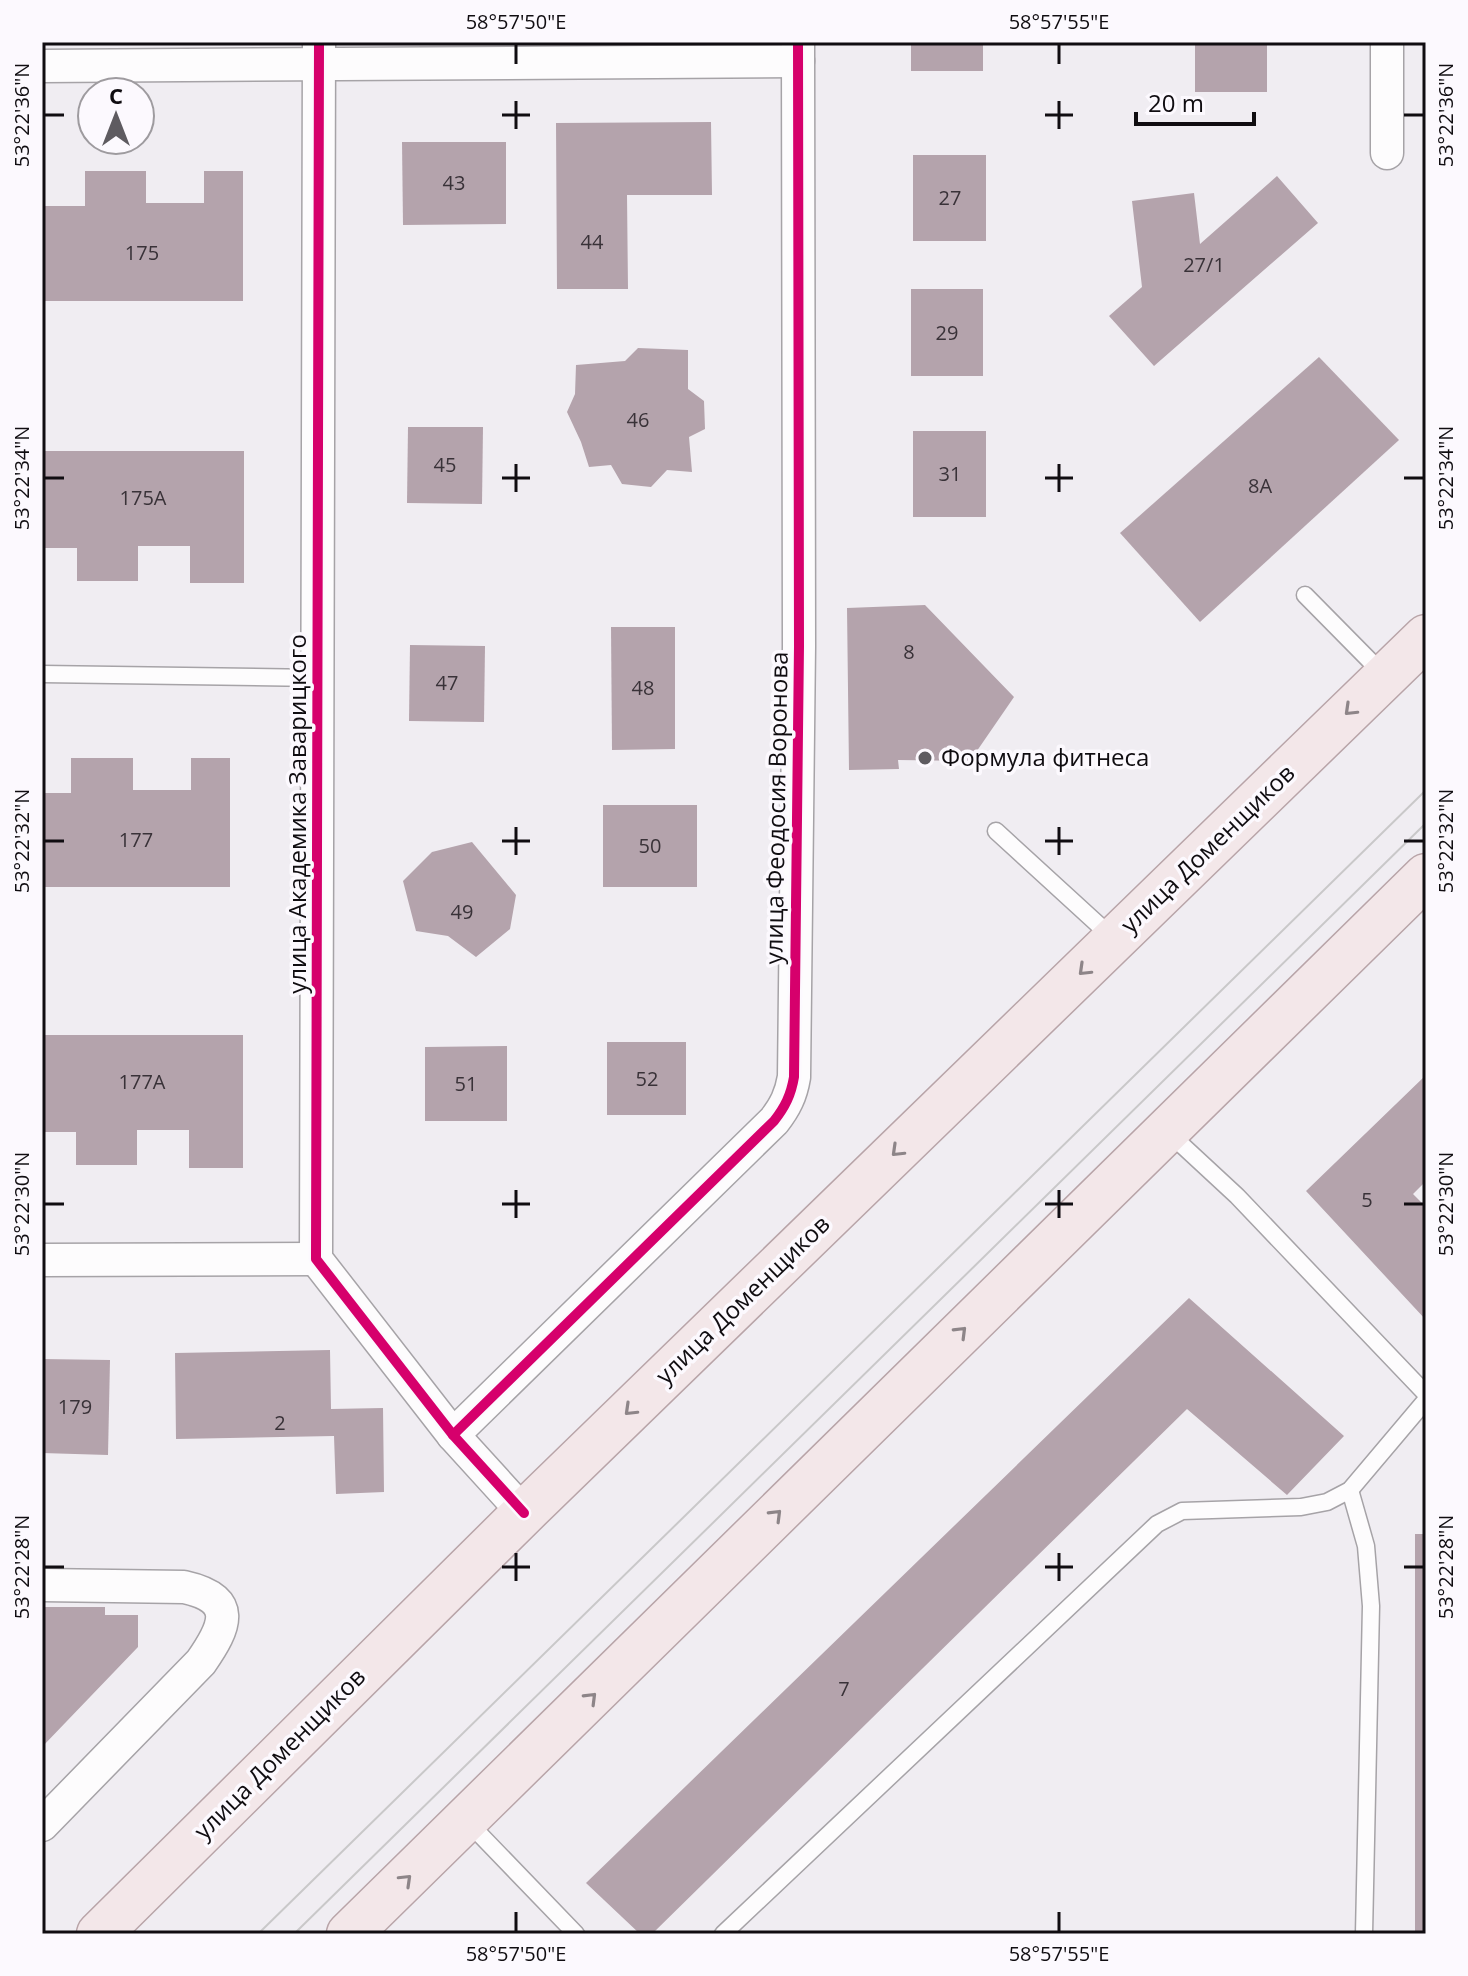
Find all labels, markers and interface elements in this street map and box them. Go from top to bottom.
text: 58°57'50"E [466,8,566,35]
text: 58°57'55"E [1009,8,1109,35]
text: 53°22'36"N [8,63,35,167]
text: 53°22'36"N [1432,63,1459,167]
north arrow [76,76,156,156]
scale bar [1136,76,1254,126]
text: С [109,80,123,110]
text: 20 m [1148,86,1204,119]
house number: 43 [443,169,465,196]
house number: 27 [939,184,961,211]
house number: 44 [581,228,604,255]
house number: 175 [125,239,159,266]
house number: 27/1 [1183,251,1225,278]
house number: 29 [936,319,958,346]
house number: 46 [627,406,649,433]
text: 53°22'34"N [8,426,35,530]
text: 53°22'34"N [1432,426,1459,530]
house number: 45 [434,451,456,478]
house number: 31 [939,460,961,487]
house number: 8А [1248,472,1272,499]
house number: 175А [120,484,167,511]
street label: улица Академика Заварицкого [280,634,313,994]
house number: 8 [903,638,915,665]
street label: улица Феодосия Воронова [756,651,795,965]
house number: 47 [436,669,458,696]
house number: 48 [632,674,654,701]
one-way arrow [1345,701,1359,716]
place label: Формула фитнеса [941,740,1149,773]
marker: Формула фитнеса [916,749,934,767]
street label: улица Доменщиков [1113,756,1301,940]
text: 53°22'32"N [8,789,35,893]
text: 53°22'32"N [1432,789,1459,893]
house number: 177 [119,826,153,853]
house number: 50 [639,832,661,859]
house number: 49 [451,898,473,925]
one-way arrow [1079,961,1093,975]
house number: 52 [636,1065,658,1092]
house number: 177А [119,1068,166,1095]
house number: 51 [455,1070,477,1097]
one-way arrow [892,1142,906,1156]
text: 53°22'30"N [8,1152,35,1256]
text: 53°22'30"N [1432,1152,1459,1256]
house number: 5 [1361,1186,1373,1213]
street label: улица Доменщиков [648,1207,836,1391]
one-way arrow [952,1327,966,1342]
house number: 179 [58,1393,92,1420]
one-way arrow [625,1401,639,1415]
house number: 2 [274,1409,286,1436]
one-way arrow [767,1510,781,1524]
text: 53°22'28"N [8,1515,35,1619]
text: 53°22'28"N [1432,1515,1459,1619]
street label: улица Доменщиков [186,1660,372,1846]
house number: 7 [838,1675,850,1702]
one-way arrow [582,1693,596,1707]
one-way arrow [396,1875,411,1889]
text: 58°57'50"E [466,1940,566,1967]
text: 58°57'55"E [1009,1940,1109,1967]

